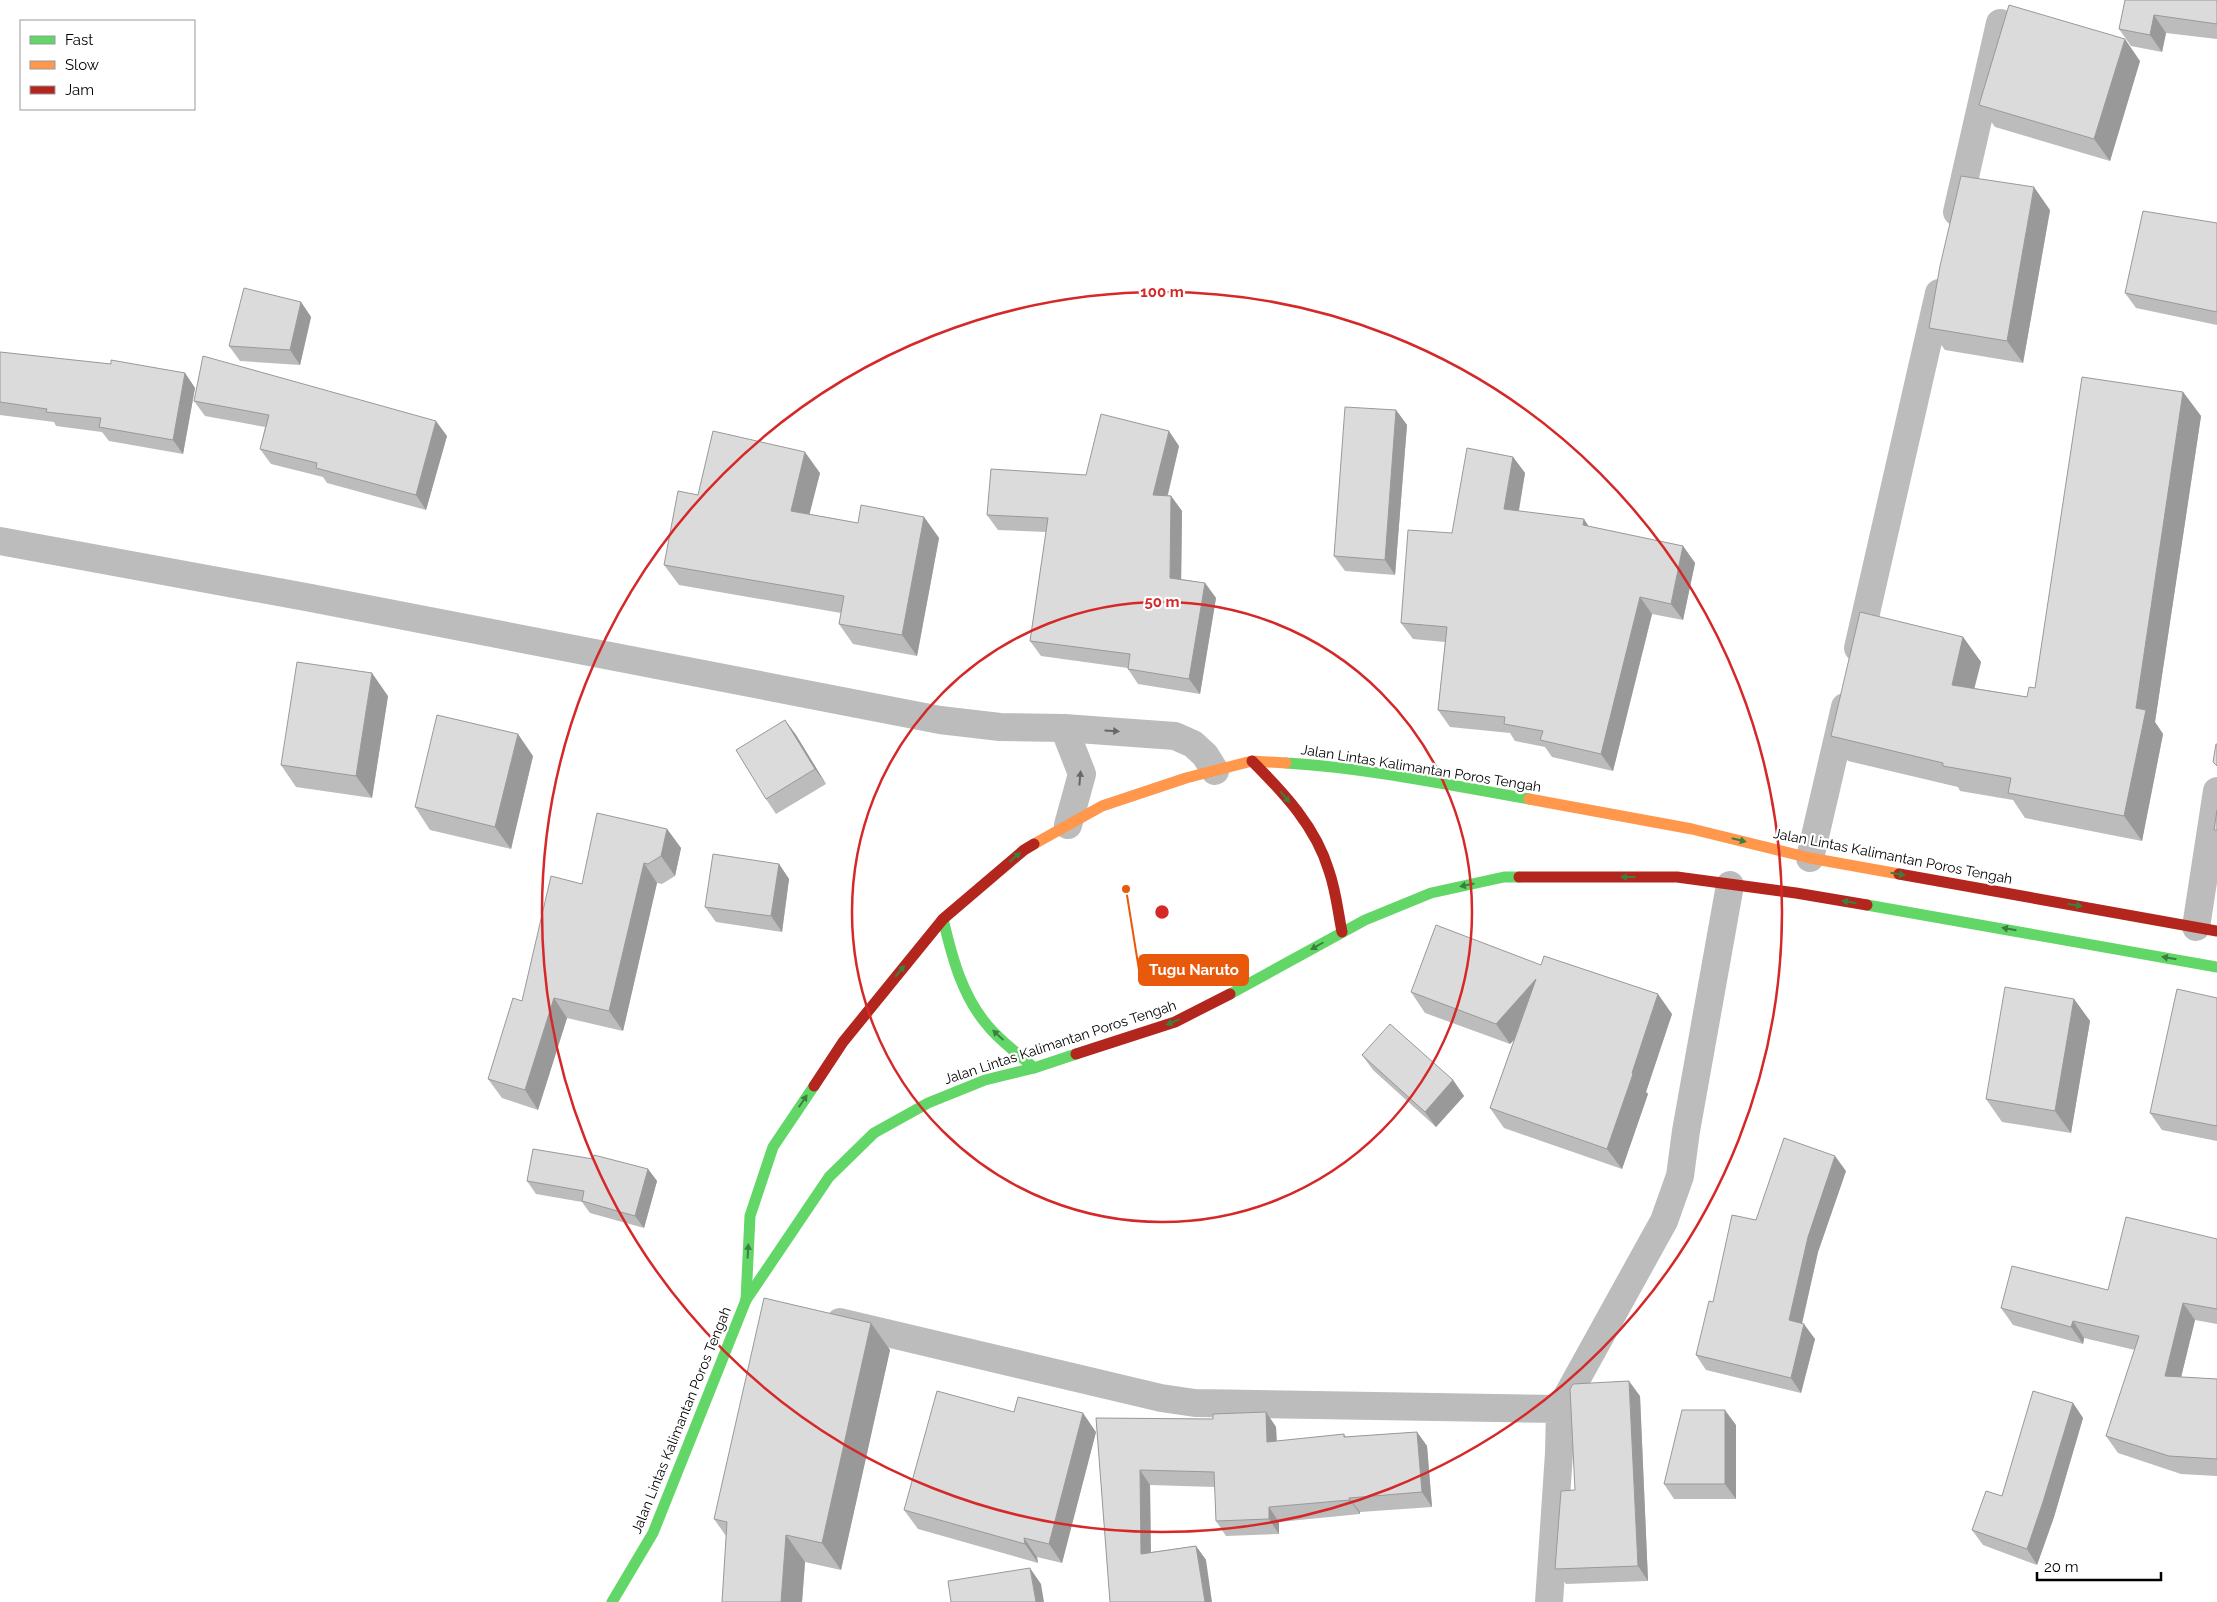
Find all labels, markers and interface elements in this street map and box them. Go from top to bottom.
legend [20,20,195,110]
text: Fast [65,31,93,49]
text: Slow [65,56,99,74]
text: Jam [65,81,94,99]
text: 100 m [1140,283,1184,301]
text: 50 m [1144,593,1180,611]
one-way arrow [1105,727,1121,735]
street label: Jalan Lintas Kalimantan Poros Tengah [1300,741,1542,795]
one-way arrow [1076,769,1084,785]
one-way arrow [1280,790,1291,803]
street label: Jalan Lintas Kalimantan Poros Tengah [1772,825,2014,887]
one-way arrow [1732,836,1747,844]
one-way arrow [1009,852,1022,863]
one-way arrow [1890,870,1906,878]
one-way arrow [1620,873,1636,881]
one-way arrow [1459,881,1474,889]
one-way arrow [1841,897,1857,905]
one-way arrow [2068,902,2084,910]
centre of rings [1153,903,1171,921]
one-way arrow [2001,925,2017,933]
one-way arrow [1310,942,1324,950]
one-way arrow [2161,953,2177,961]
callout: Tugu Naruto [1139,955,1248,985]
text: Tugu Naruto [1149,961,1239,979]
one-way arrow [894,964,905,977]
street label: Jalan Lintas Kalimantan Poros Tengah [942,997,1178,1087]
one-way arrow [1166,1019,1181,1026]
one-way arrow [993,1029,1005,1041]
one-way arrow [798,1095,808,1108]
one-way arrow [745,1243,753,1259]
street label: Jalan Lintas Kalimantan Poros Tengah [628,1304,734,1536]
scale bar [2037,1550,2161,1582]
text: 20 m [2044,1558,2079,1576]

